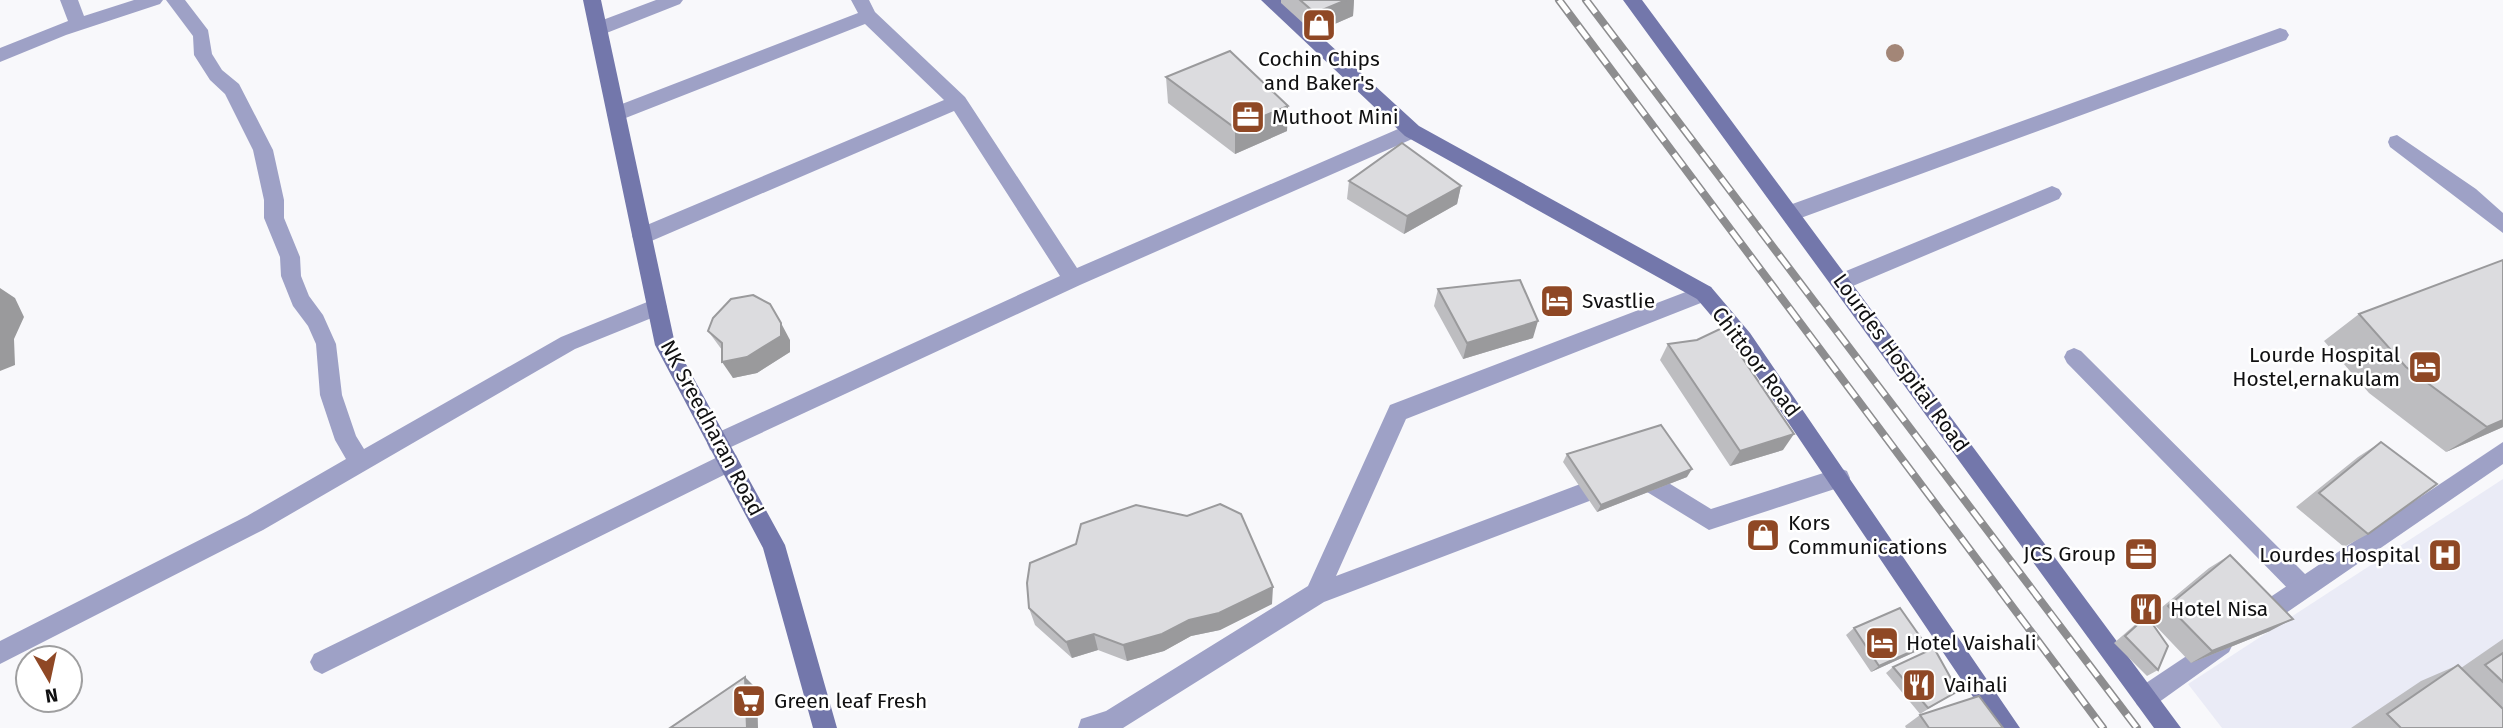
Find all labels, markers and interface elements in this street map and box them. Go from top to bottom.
shop icon: Cochin Chips and Baker's [1300,6,1338,44]
place label: Cochin Chips and Baker's [1258,46,1380,96]
office icon: Muthoot Mini [1229,98,1267,136]
place label: Muthoot Mini [1272,104,1399,130]
street label: Lourdes Hospital Road [1827,268,1975,458]
hotel icon: Svastlie [1538,282,1576,320]
place label: Svastlie [1582,288,1655,314]
street label: Chittoor Road [1706,302,1806,422]
street label: NK Sreedharan Road [655,336,769,520]
place label: Lourde Hospital Hostel,ernakulam [2232,342,2400,392]
hotel icon: Lourde Hospital Hostel,ernakulam [2406,348,2444,386]
place label: Kors Communications [1788,510,1947,560]
shop icon: Kors Communications [1744,516,1782,554]
office icon: JCS Group [2122,535,2160,573]
hospital icon: Lourdes Hospital [2426,536,2464,574]
place label: JCS Group [2023,541,2116,567]
place label: Lourdes Hospital [2259,542,2420,568]
restaurant icon: Hotel Nisa [2127,590,2165,628]
place label: Hotel Nisa [2170,596,2268,622]
hotel icon: Hotel Vaishali [1863,624,1901,662]
place label: Hotel Vaishali [1906,630,2037,656]
north arrow [14,644,84,714]
restaurant icon: Vaihali [1900,666,1938,704]
place label: Vaihali [1944,672,2008,698]
supermarket icon: Green leaf Fresh [730,682,768,720]
text: N [44,683,60,708]
place label: Green leaf Fresh [774,688,927,714]

